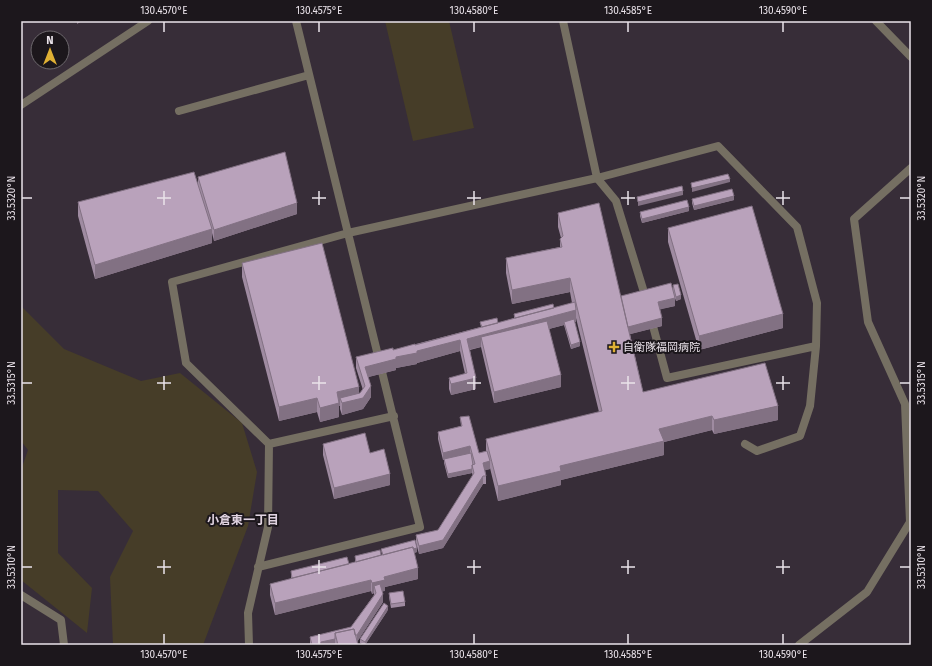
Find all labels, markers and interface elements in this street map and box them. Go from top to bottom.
text: 130.4570°E [140,5,188,17]
text: 130.4575°E [296,5,342,17]
text: 130.4580°E [450,5,498,17]
text: 130.4585°E [604,5,652,17]
text: 130.4590°E [759,5,807,17]
north arrow [30,30,70,70]
text: N [46,34,54,47]
text: 33.5320°N [6,176,18,220]
text: 33.5320°N [916,176,928,220]
marker: 自衛隊福岡病院 [608,341,620,353]
place label: 自衛隊福岡病院 [623,341,700,354]
text: 33.5315°N [6,361,18,405]
text: 33.5315°N [916,361,928,405]
district label: 小倉東一丁目 [207,513,279,527]
text: 33.5310°N [6,545,18,589]
text: 33.5310°N [916,545,928,589]
text: 130.4570°E [140,649,188,661]
text: 130.4575°E [296,649,342,661]
text: 130.4580°E [450,649,498,661]
text: 130.4585°E [604,649,652,661]
text: 130.4590°E [759,649,807,661]

